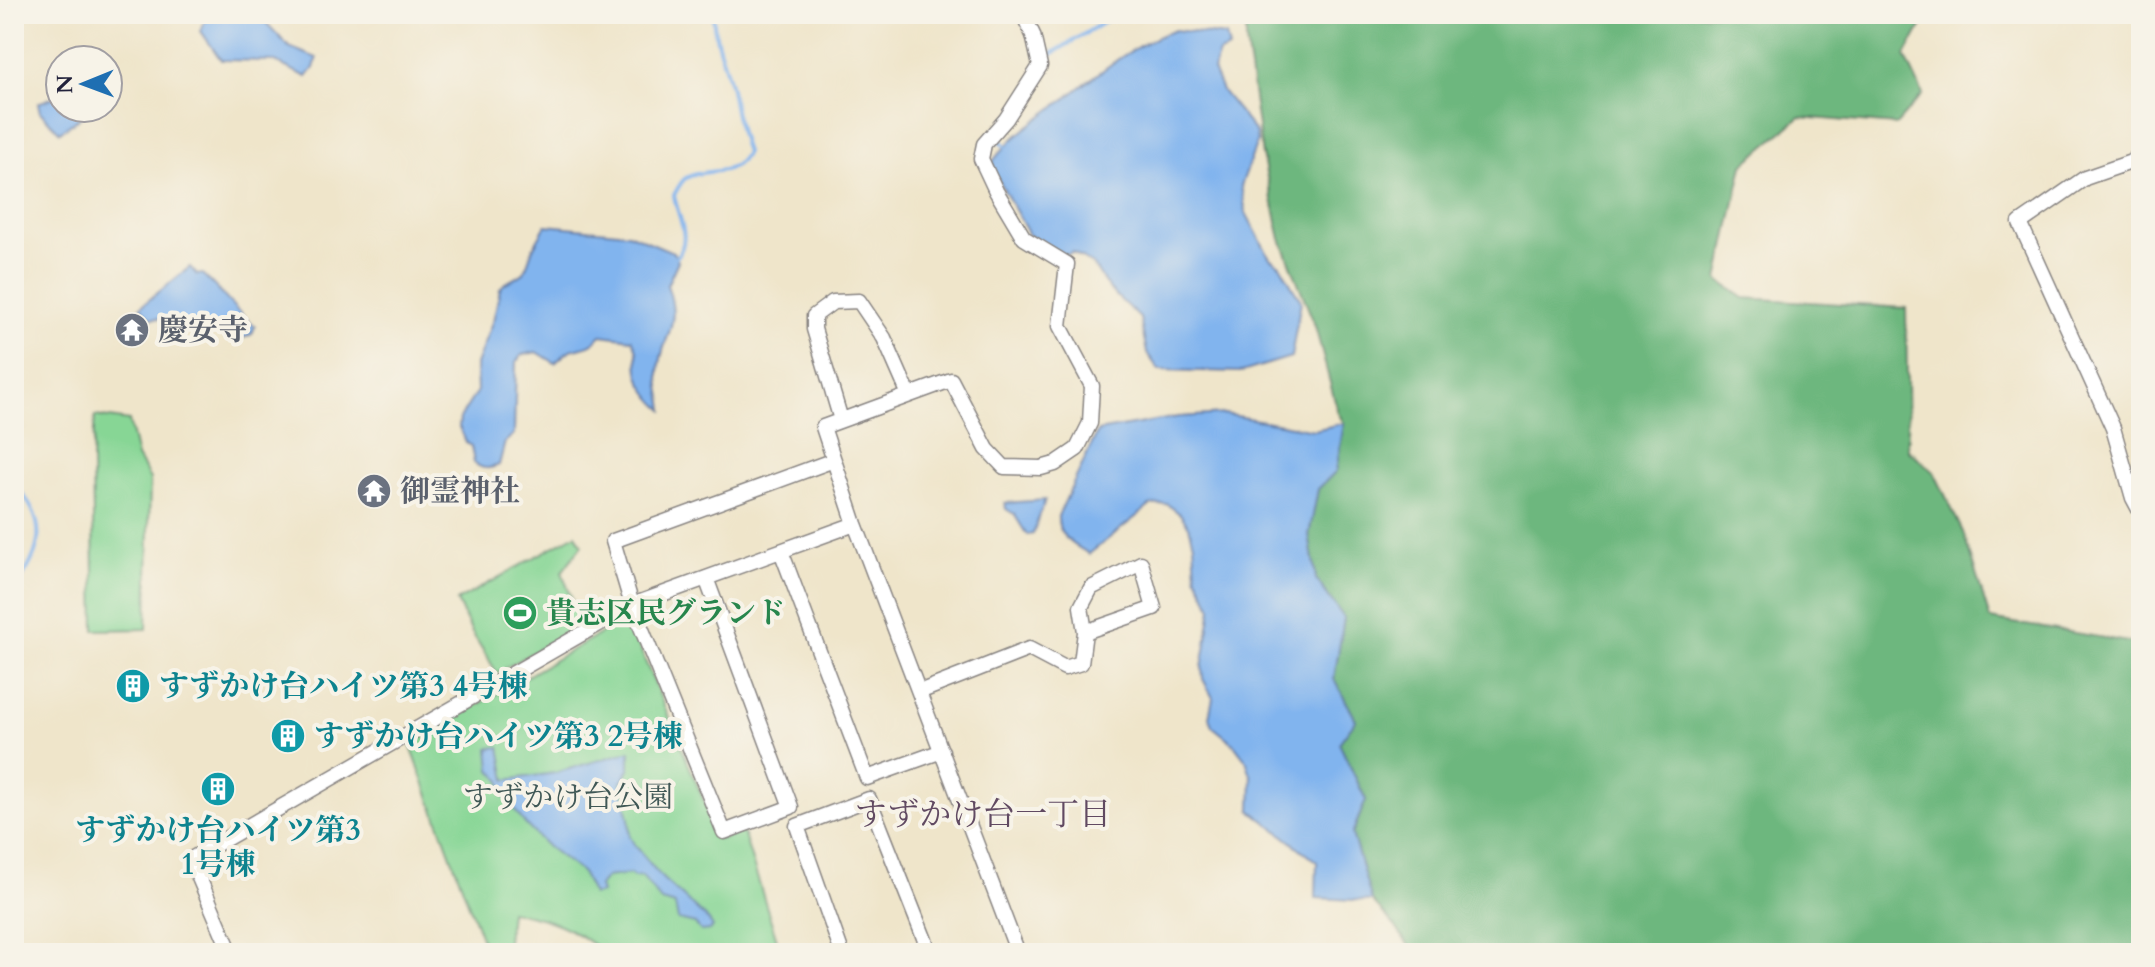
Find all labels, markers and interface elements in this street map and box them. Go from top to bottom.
north arrow [44,44,124,124]
text: N [50,75,80,94]
place label: 慶安寺 [158,310,248,351]
temple icon: 慶安寺 [113,311,151,349]
place label: 御霊神社 [400,471,520,512]
temple icon: 御霊神社 [355,472,393,510]
place label: 貴志区民グランド [546,593,786,634]
sports icon: 貴志区民グランド [501,594,539,632]
place label: すずかけ台ハイツ第3 4号棟 [159,666,528,707]
building icon: すずかけ台ハイツ第3 4号棟 [114,667,152,705]
place label: すずかけ台ハイツ第3 2号棟 [314,716,683,757]
building icon: すずかけ台ハイツ第3 2号棟 [269,717,307,755]
building icon: すずかけ台ハイツ第3 1号棟 [199,770,237,808]
park label: すずかけ台公園 [463,777,673,818]
district label: すずかけ台一丁目 [855,793,1111,837]
place label: すずかけ台ハイツ第3 1号棟 [75,810,361,885]

